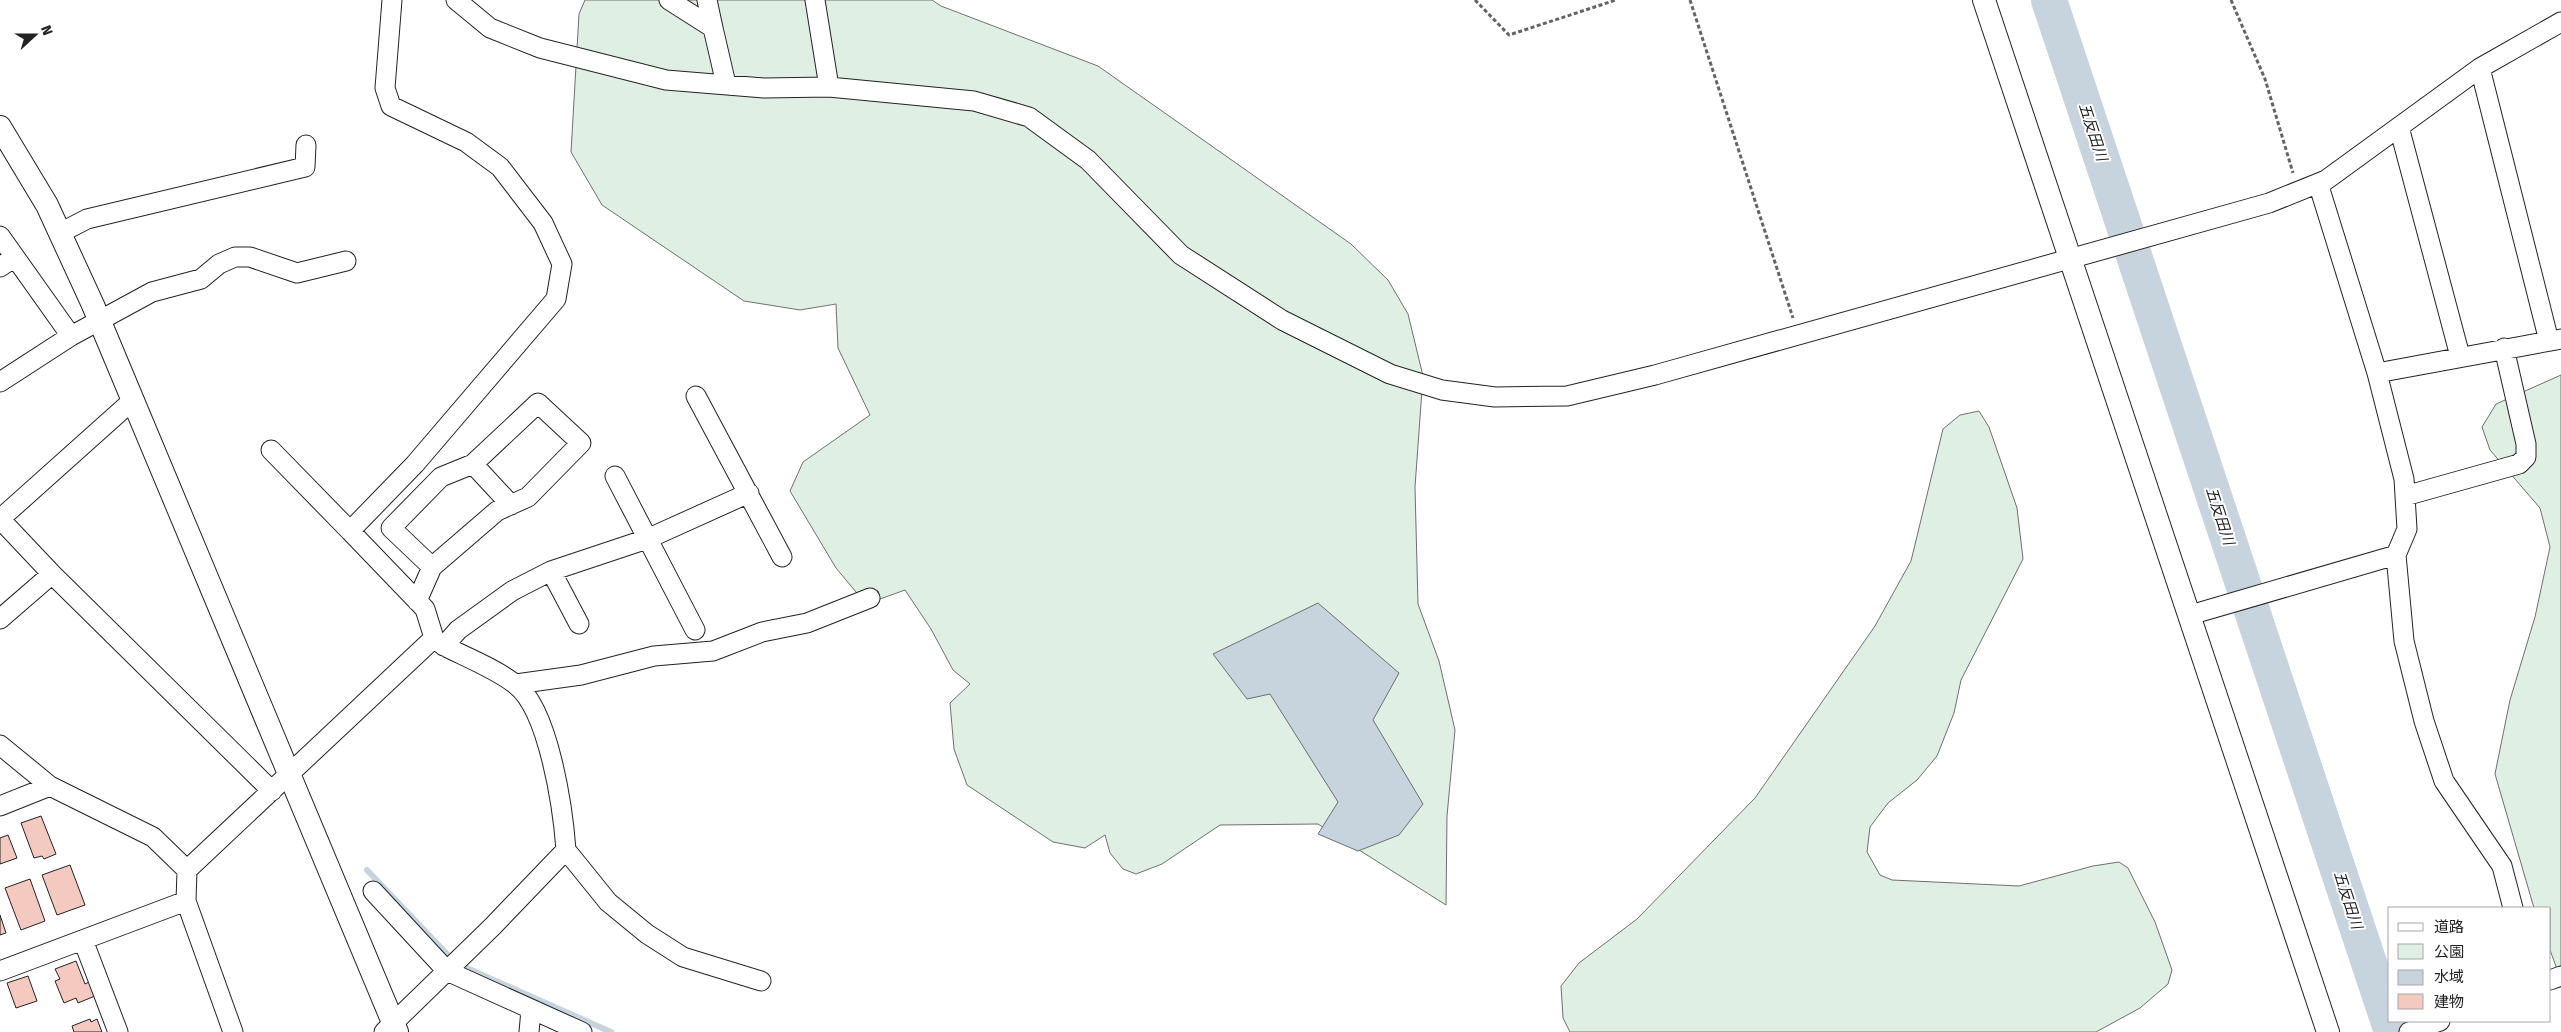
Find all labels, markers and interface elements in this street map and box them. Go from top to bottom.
north arrow [10,10,60,60]
text: N [37,23,56,38]
water label: 五反田川 [2075,101,2111,165]
water label: 五反田川 [2202,485,2238,549]
water label: 五反田川 [2330,869,2366,933]
legend [2388,907,2551,1022]
text: 道路 [2434,918,2464,936]
text: 公園 [2434,943,2464,961]
text: 水域 [2434,968,2464,986]
text: 建物 [2434,993,2464,1011]

